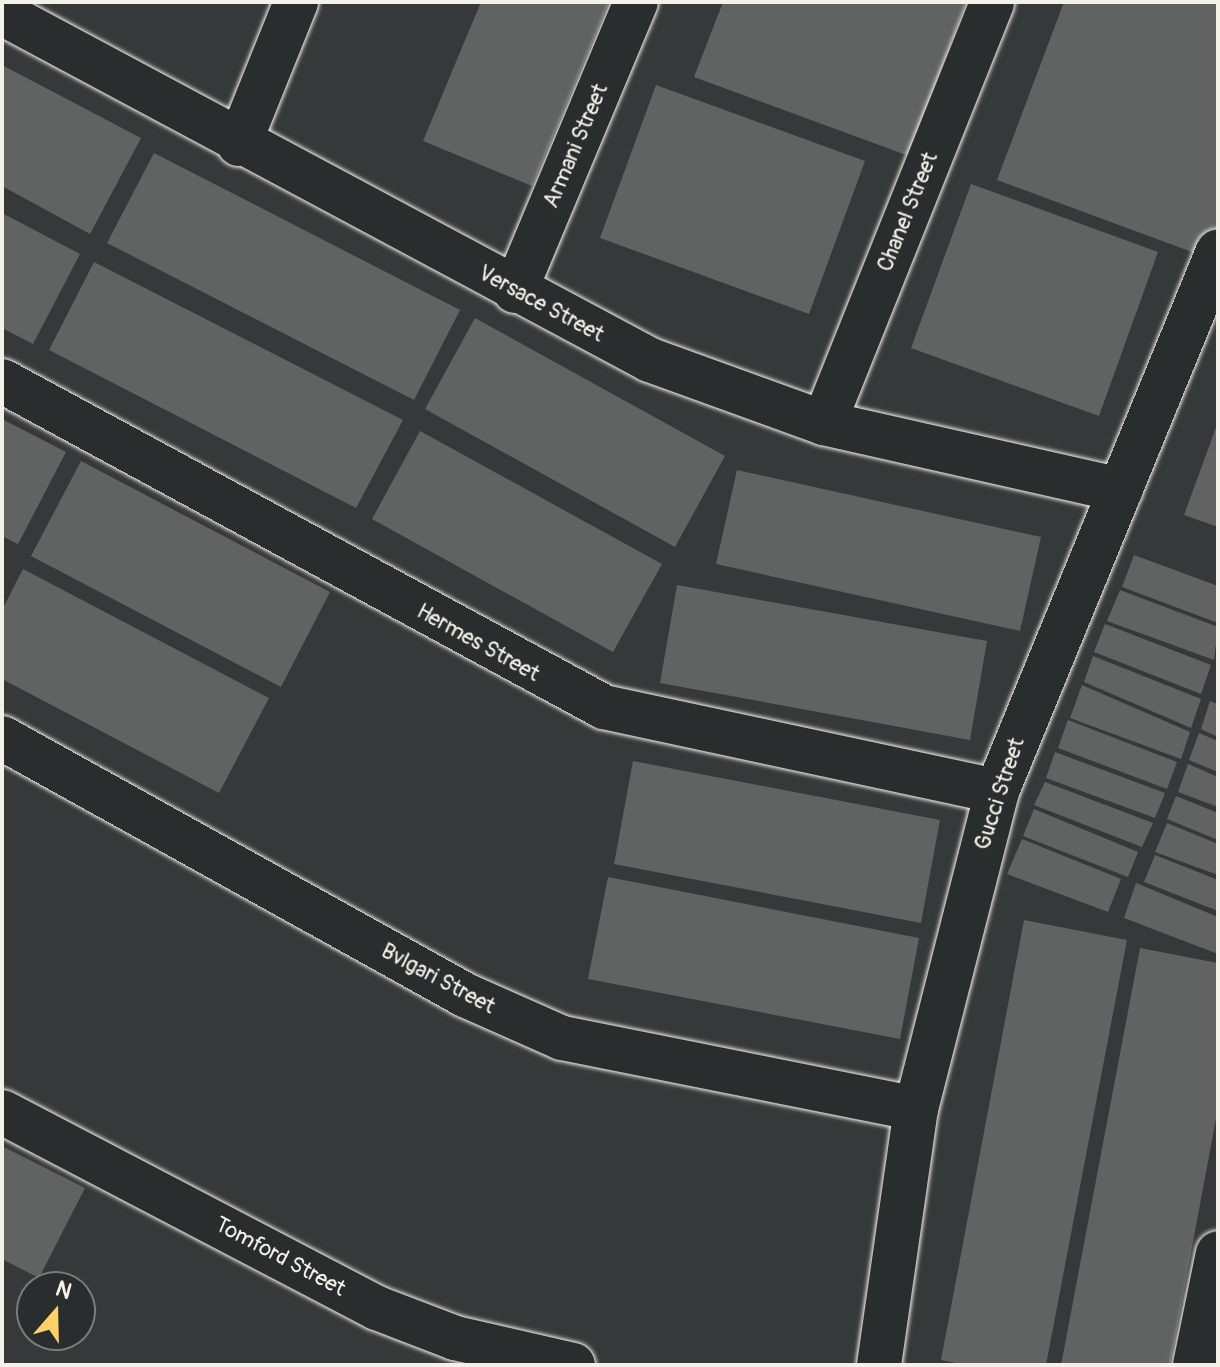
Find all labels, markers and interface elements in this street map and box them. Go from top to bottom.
street label: Armani Street [538,80,614,212]
street label: Chanel Street [872,148,944,276]
street label: Versace Street [474,260,608,348]
street label: Hermes Street [412,598,544,688]
street label: Gucci Street [969,735,1031,853]
street label: Bvlgari Street [377,938,499,1020]
street label: Tomford Street [210,1212,350,1302]
north arrow [16,1271,96,1351]
text: N [52,1275,75,1306]

